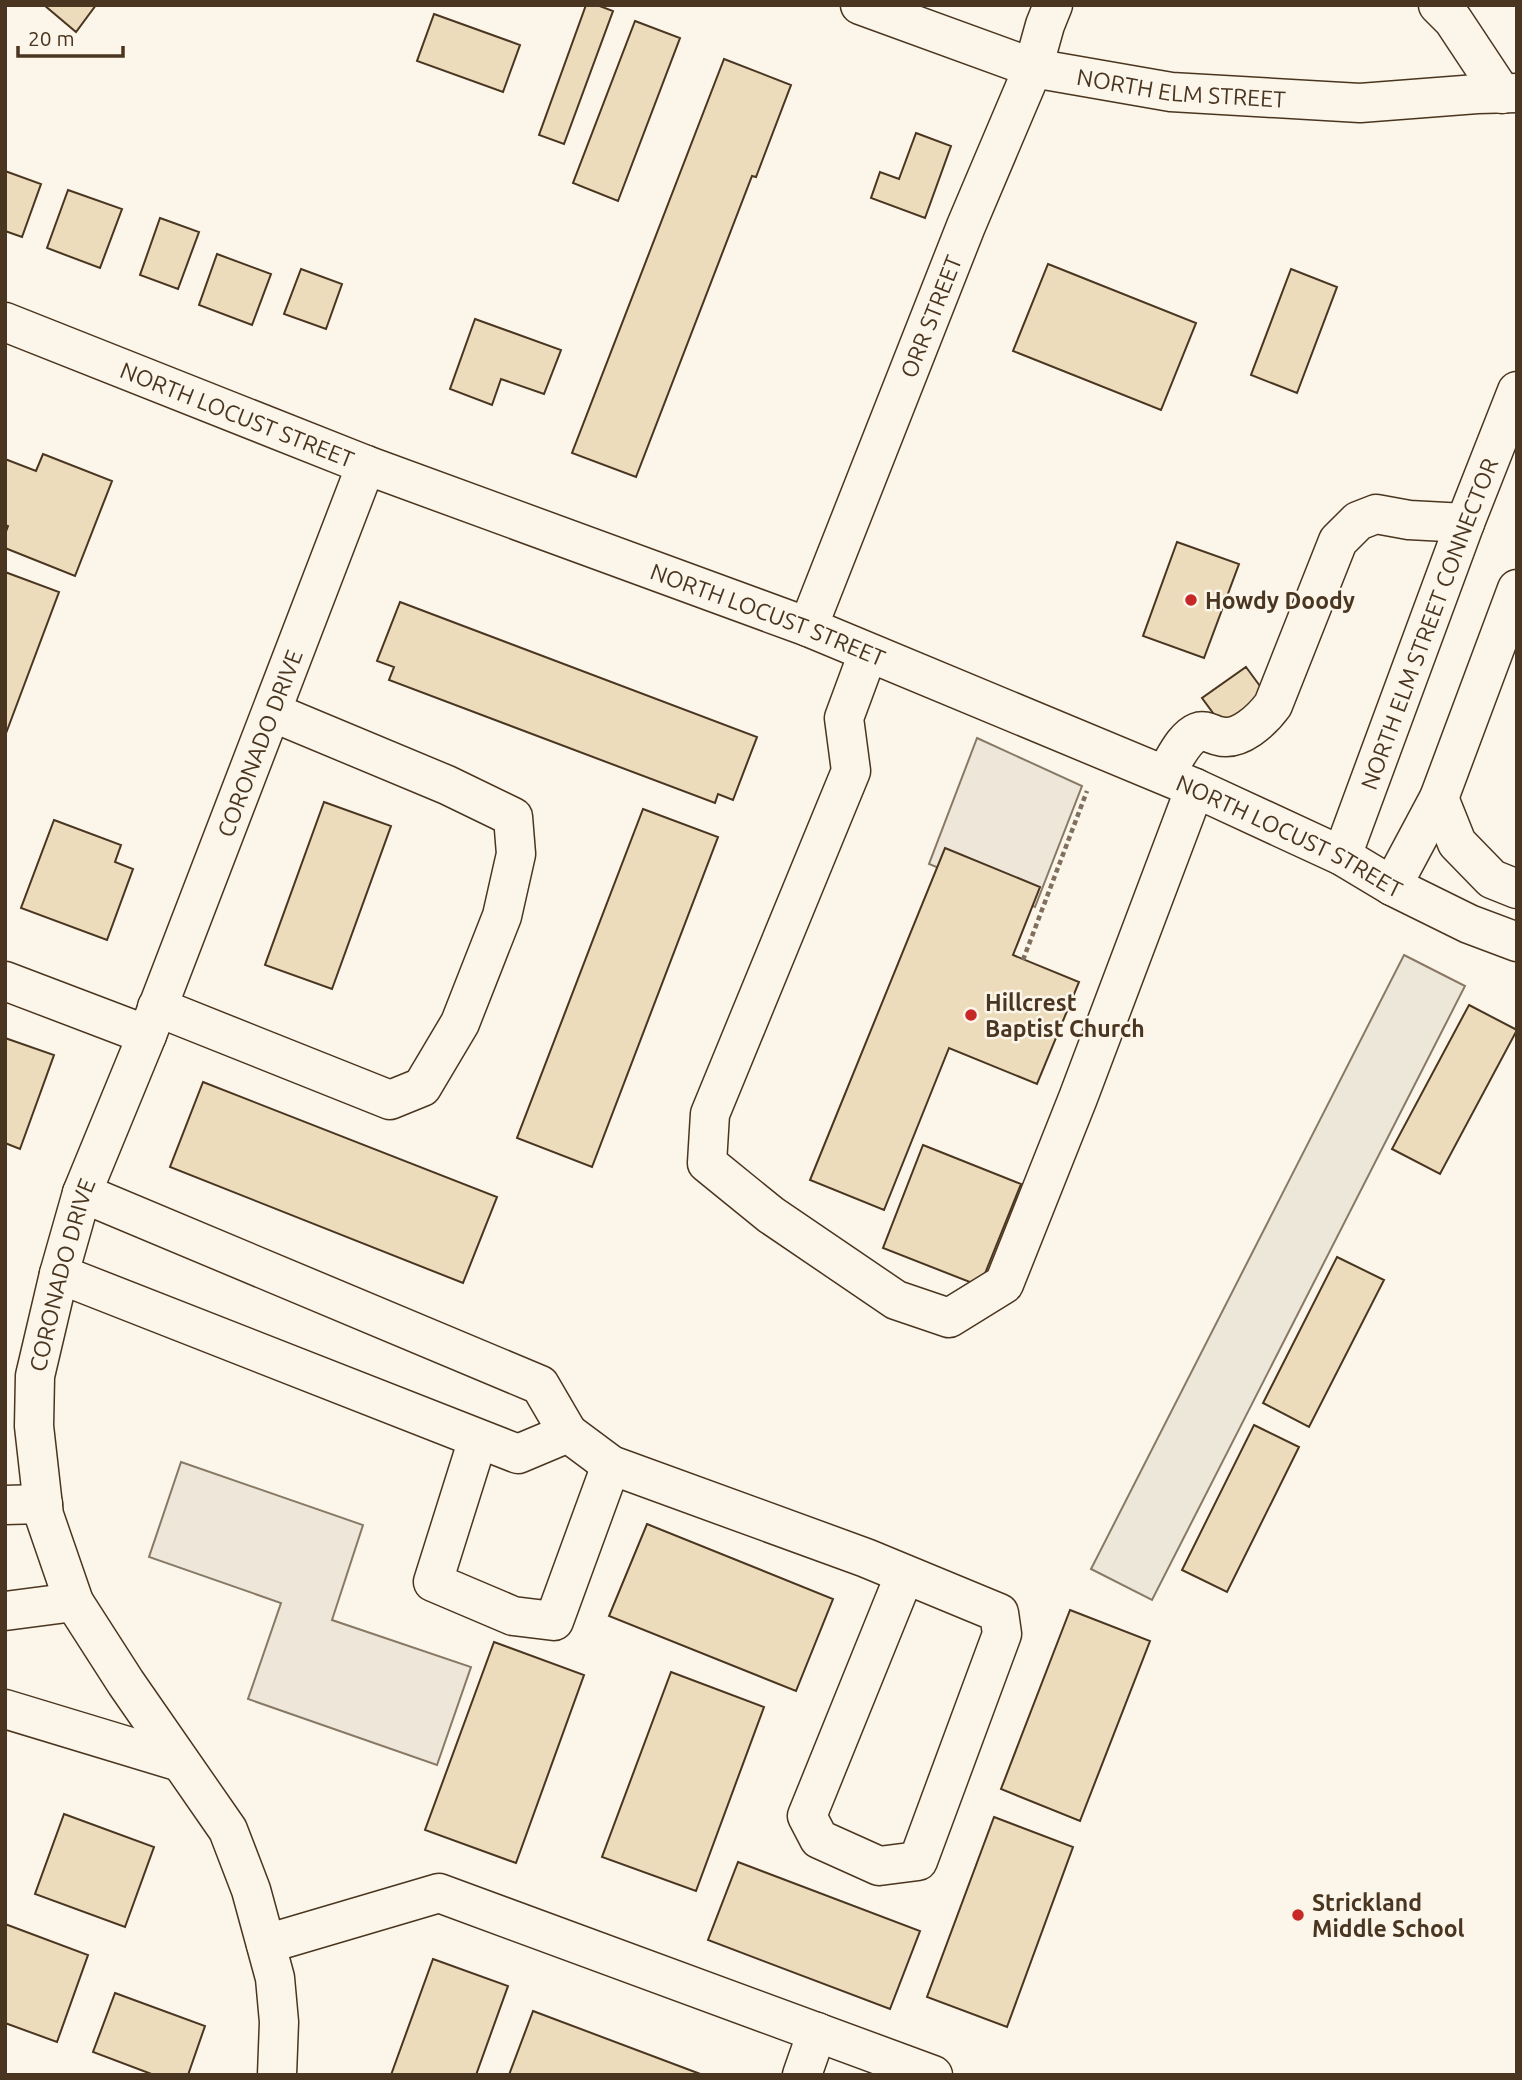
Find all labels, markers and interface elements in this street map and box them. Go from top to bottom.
scale bar [18,14,122,58]
text: 20 m [28,26,75,50]
street label: NORTH ELM STREET [1075,63,1287,111]
street label: ORR STREET [895,251,966,381]
street label: NORTH LOCUST STREET [117,357,358,472]
street label: NORTH ELM STREET CONNECTOR [1355,454,1502,793]
street label: NORTH LOCUST STREET [647,558,889,670]
place label: Howdy Doody [1205,588,1355,613]
marker: Howdy Doody [1183,592,1199,608]
street label: CORONADO DRIVE [212,646,306,840]
street label: NORTH LOCUST STREET [1173,769,1407,902]
place label: Hillcrest Baptist Church [985,990,1145,1041]
marker: Hillcrest Baptist Church [963,1007,979,1023]
street label: CORONADO DRIVE [24,1174,99,1374]
place label: Strickland Middle School [1312,1890,1465,1941]
marker: Strickland Middle School [1290,1907,1306,1923]

